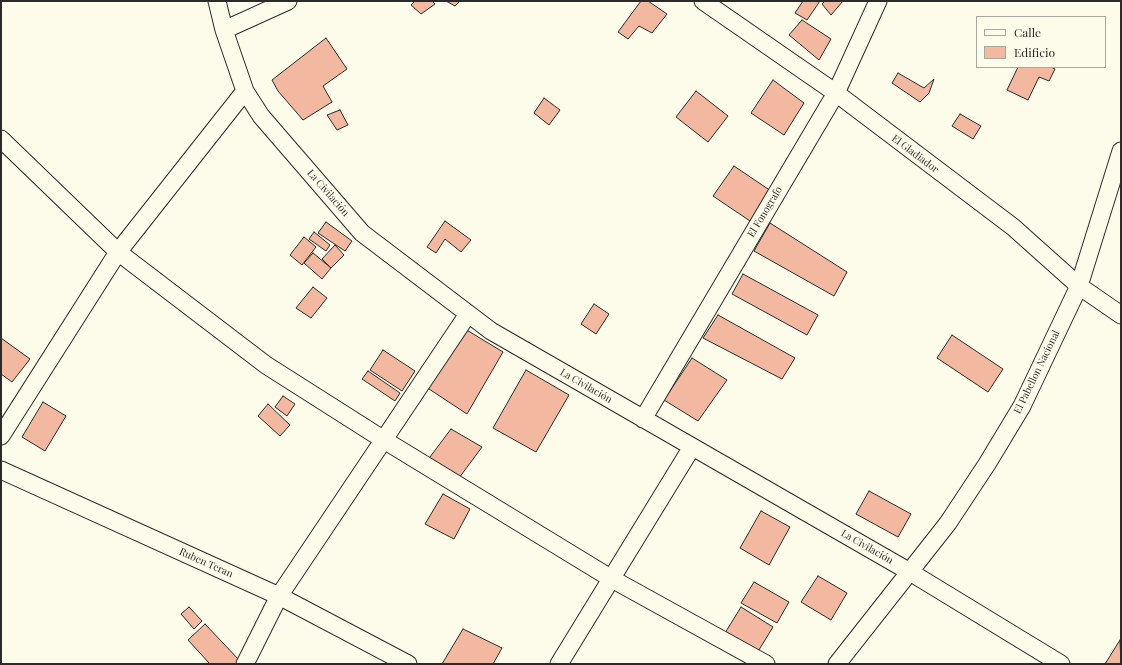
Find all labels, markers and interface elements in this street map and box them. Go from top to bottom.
legend [976,16,1106,68]
text: Calle [1014,24,1041,40]
text: Edificio [1014,44,1055,60]
street label: El Gladiador [889,132,941,176]
street label: La Civilación [304,167,352,219]
street label: El Fonografo [745,184,785,240]
street label: El Pabellon Nacional [1012,328,1062,416]
street label: La Civilación [558,366,614,406]
street label: La Civilación [839,527,895,567]
street label: Ruben Teran [177,546,235,580]

